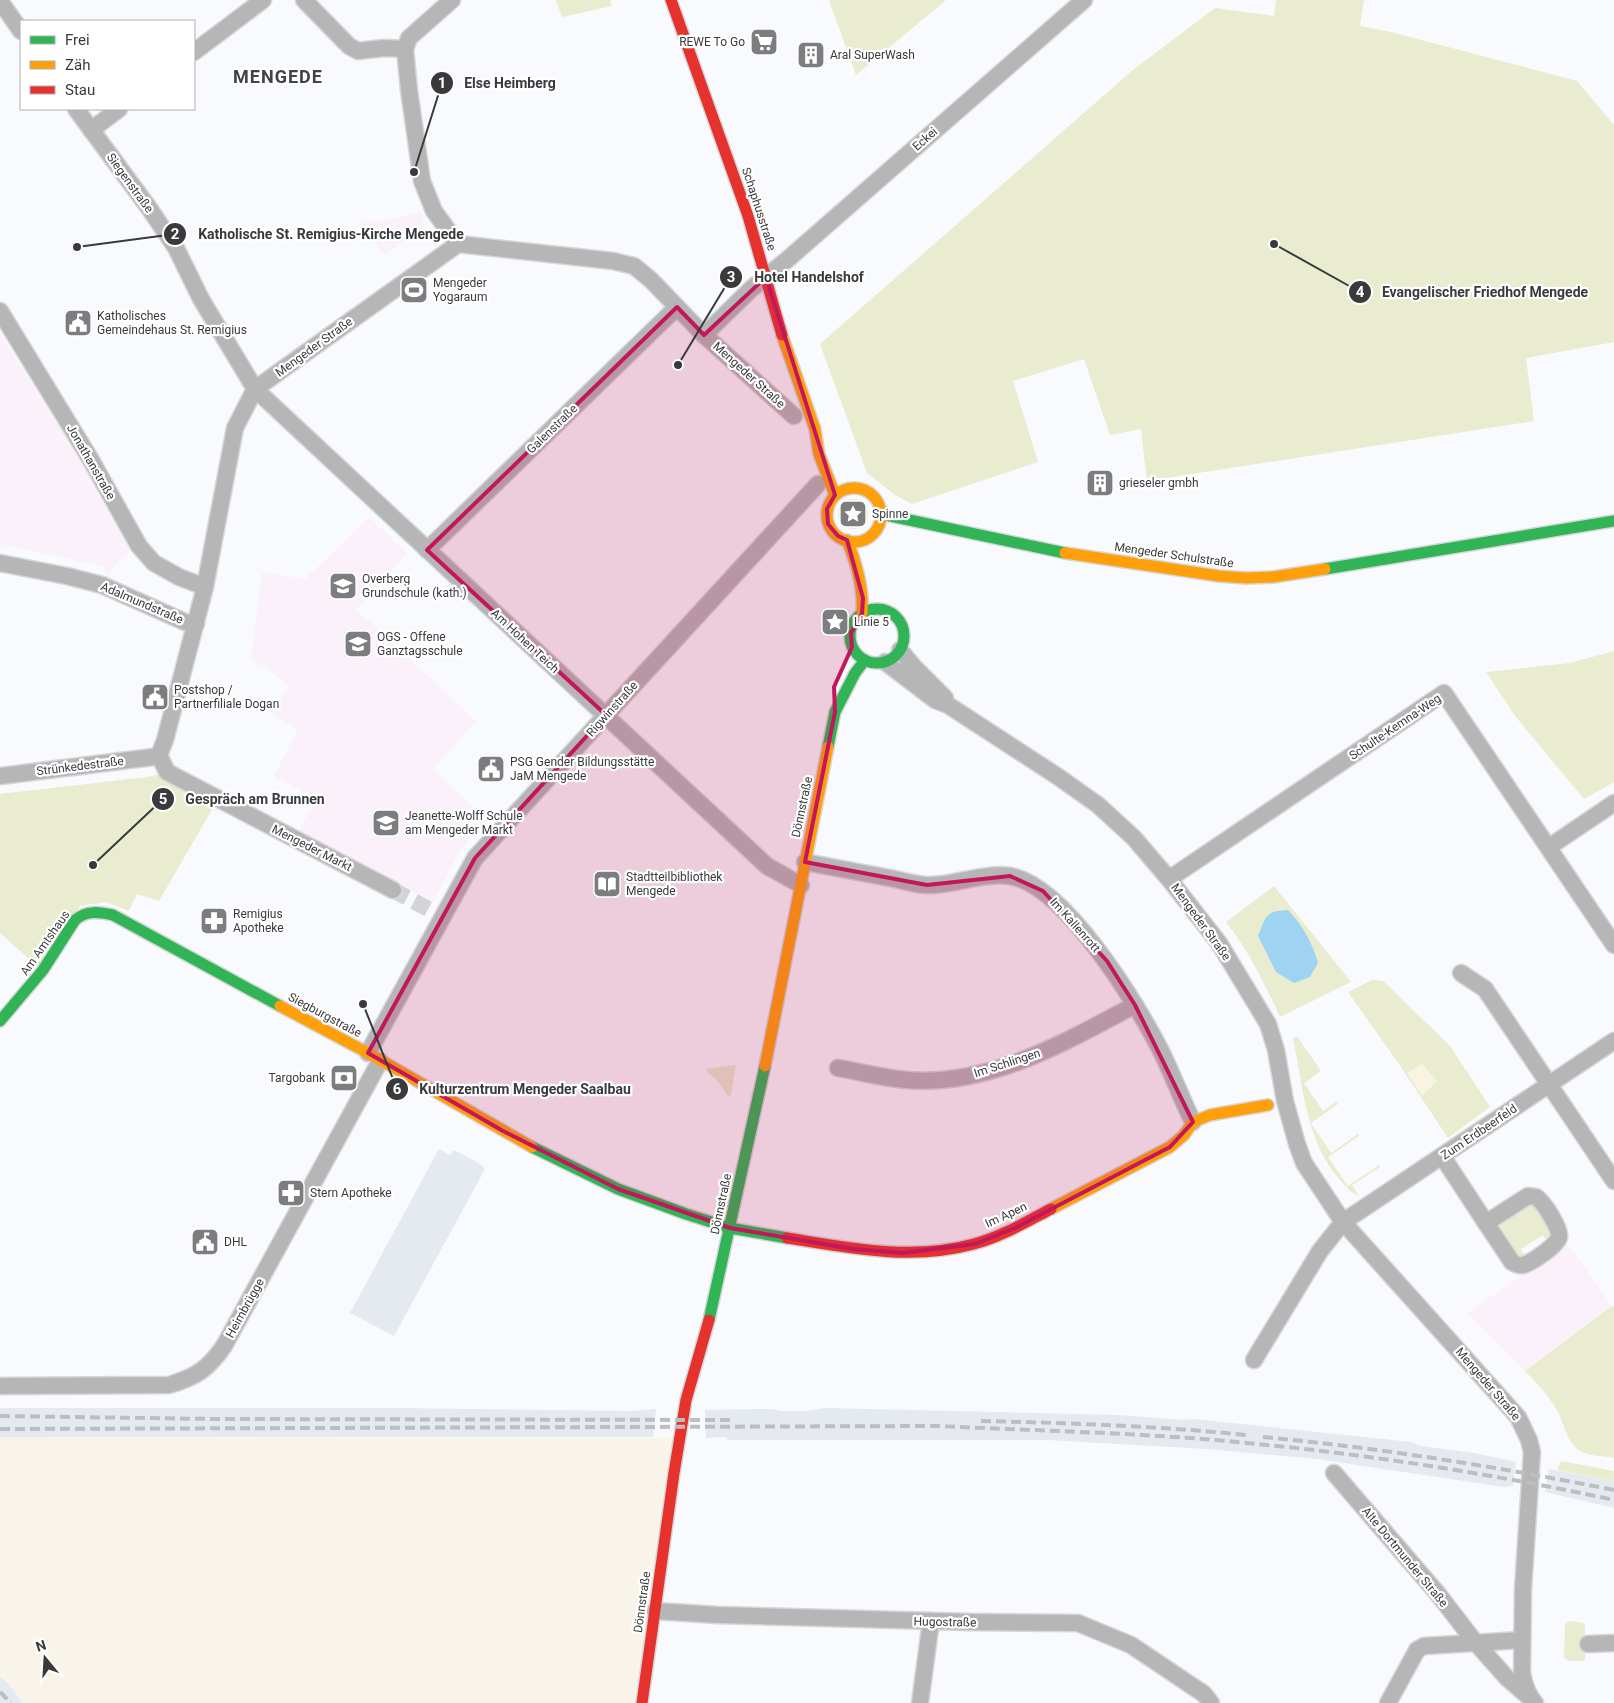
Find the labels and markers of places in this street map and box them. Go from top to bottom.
supermarket icon: REWE To Go [749,27,779,57]
place label: REWE To Go [679,35,745,49]
building icon: Aral SuperWash [796,40,826,70]
place label: Aral SuperWash [830,48,915,62]
callout: Else Heimberg [430,68,566,97]
callout: Katholische St. Remigius-Kirche Mengede [163,220,473,249]
callout: Hotel Handelshof [719,263,873,292]
sports icon: Mengeder Yogaraum [399,275,429,305]
place label: Mengeder Yogaraum [433,276,487,304]
callout: Evangelischer Friedhof Mengede [1347,277,1598,306]
public building icon: Katholisches Gemeindehaus St. Remigius [63,308,93,338]
place label: Katholisches Gemeindehaus St. Remigius [97,309,247,337]
building icon: grieseler gmbh [1085,468,1115,498]
place label: grieseler gmbh [1119,476,1199,490]
place icon: Spinne [838,499,868,529]
place label: Spinne [872,507,908,521]
school or university icon: Overberg Grundschule (kath.) [328,571,358,601]
place label: Overberg Grundschule (kath.) [362,572,467,600]
place icon: Linie 5 [820,607,850,637]
place label: Linie 5 [854,615,889,629]
school or university icon: OGS - Offene Ganztagsschule [343,629,373,659]
place label: OGS - Offene Ganztagsschule [377,630,463,658]
public building icon: Postshop / Partnerfiliale Dogan [140,682,170,712]
place label: Postshop / Partnerfiliale Dogan [174,683,279,711]
public building icon: PSG Gender Bildungsstätte JaM Mengede [476,754,506,784]
place label: PSG Gender Bildungsstätte JaM Mengede [510,755,654,783]
callout: Gespräch am Brunnen [151,784,335,813]
school or university icon: Jeanette-Wolff Schule am Mengeder Markt [371,808,401,838]
place label: Jeanette-Wolff Schule am Mengeder Markt [405,809,523,837]
library icon: Stadtteilbibliothek Mengede [592,869,622,899]
place label: Stadtteilbibliothek Mengede [626,870,723,898]
pharmacy icon: Remigius Apotheke [199,906,229,936]
place label: Remigius Apotheke [233,907,284,935]
bank icon: Targobank [329,1063,359,1093]
place label: Targobank [268,1071,326,1085]
callout: Kulturzentrum Mengeder Saalbau [385,1075,641,1104]
pharmacy icon: Stern Apotheke [276,1178,306,1208]
place label: Stern Apotheke [310,1186,392,1200]
public building icon: DHL [190,1227,220,1257]
place label: DHL [224,1235,247,1249]

